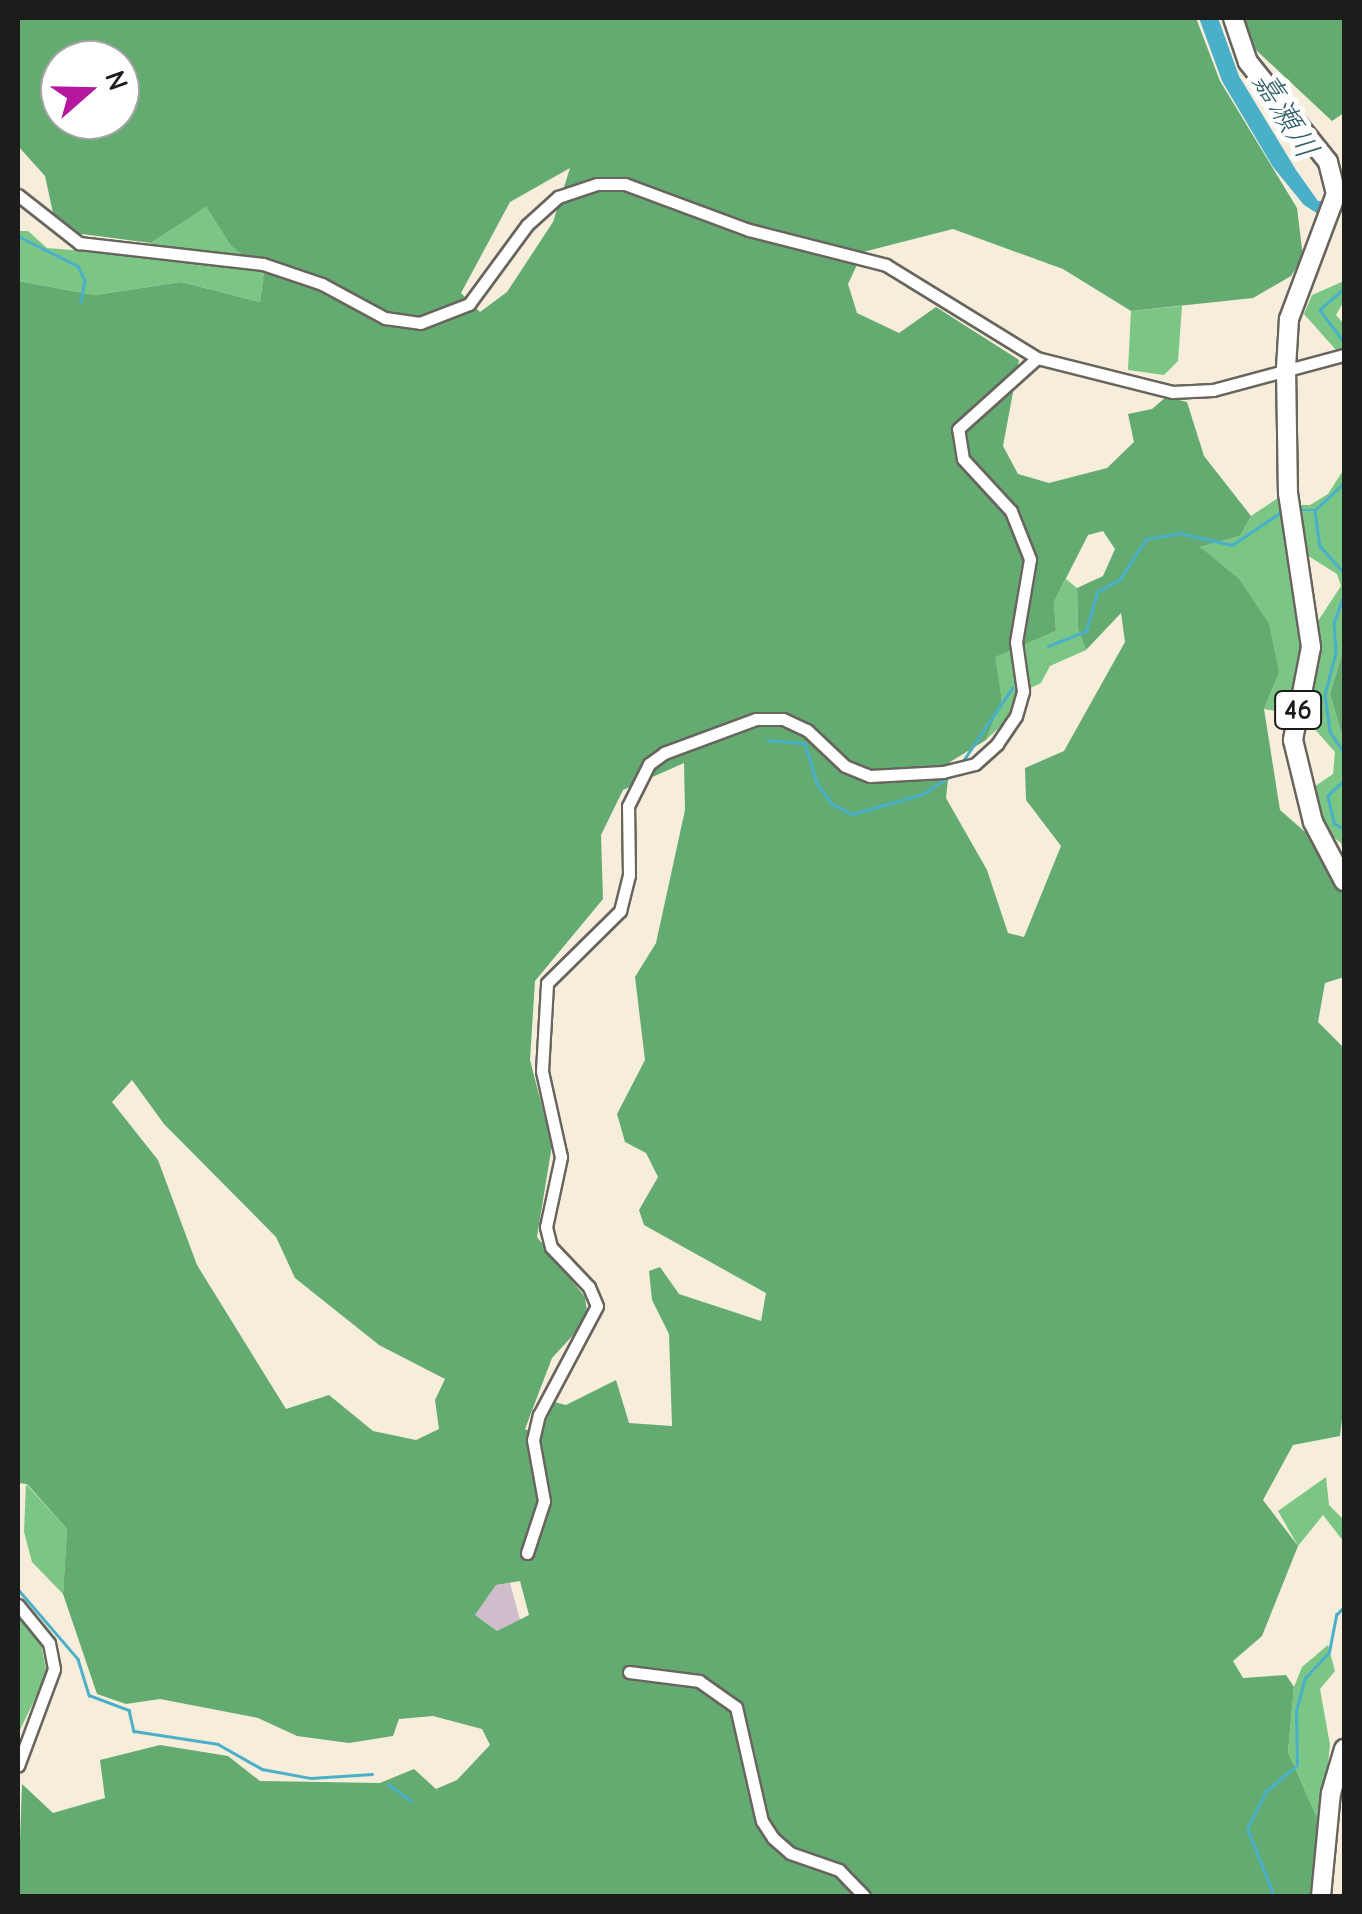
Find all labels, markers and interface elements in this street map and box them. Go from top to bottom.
north arrow [40,40,140,140]
water label: 嘉瀬川 [1244,64,1326,166]
text: N [98,66,134,94]
road number: 46 [1273,687,1323,733]

